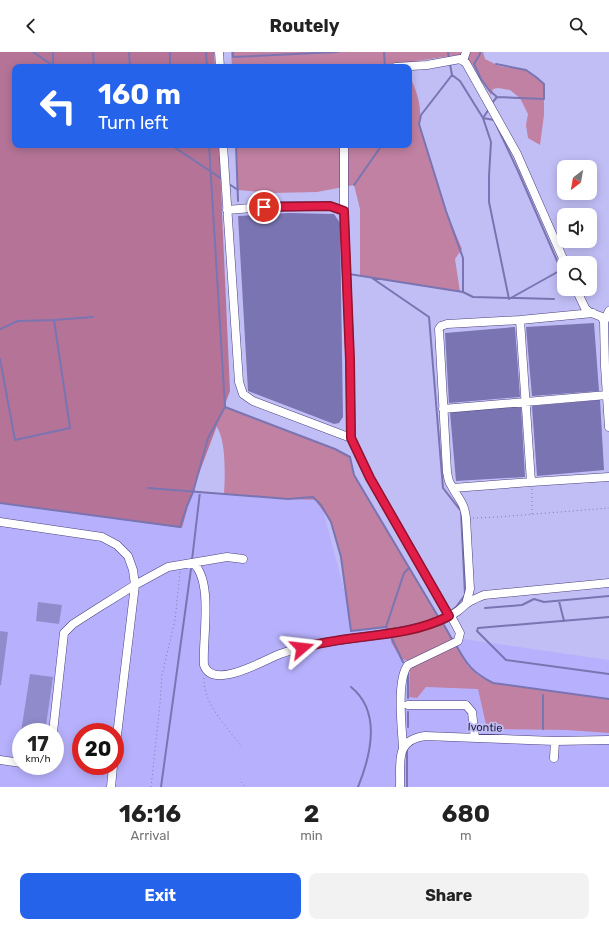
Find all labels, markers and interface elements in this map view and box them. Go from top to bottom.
icon: back [20,15,42,37]
text: Routely [270,15,339,37]
icon: search [567,15,589,37]
text: 160 m [98,78,181,111]
icon: left [32,80,84,132]
text: Turn left [98,112,168,134]
north arrow [557,160,597,200]
map controls [557,160,597,296]
pin [247,190,281,224]
icon: arrive [253,196,275,218]
button: sound [557,208,597,248]
button: search [557,256,597,296]
position arrow [281,627,323,669]
street label: Ivontie [467,720,503,735]
speed limit sign: 20 [72,723,124,775]
text: 17 [27,732,49,756]
text: km/h [26,753,50,765]
text: 16:16 [119,800,181,828]
text: 2 [304,800,319,828]
text: 680 [442,800,490,828]
text: Arrival [131,828,170,843]
text: min [300,828,323,843]
text: m [460,828,472,843]
button: Exit [20,873,301,919]
button: Share [309,873,589,919]

